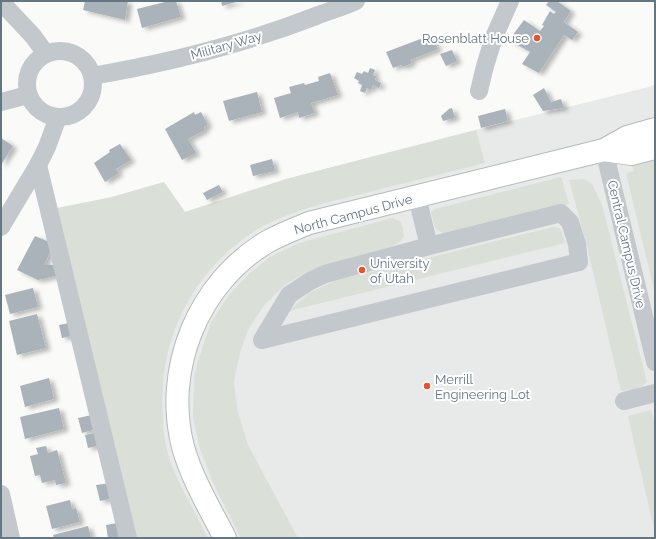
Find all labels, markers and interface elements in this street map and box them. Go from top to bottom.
street label: Military Way [189,28,263,63]
place label: Rosenblatt House [422,31,529,46]
marker: Rosenblatt House [532,33,542,43]
street label: Central Campus Drive [604,179,649,310]
street label: North Campus Drive [292,191,414,237]
place label: University of Utah [370,256,430,286]
marker: University of Utah [357,265,367,275]
place label: Merrill Engineering Lot [435,372,531,402]
marker: Merrill Engineering Lot [422,381,432,391]

